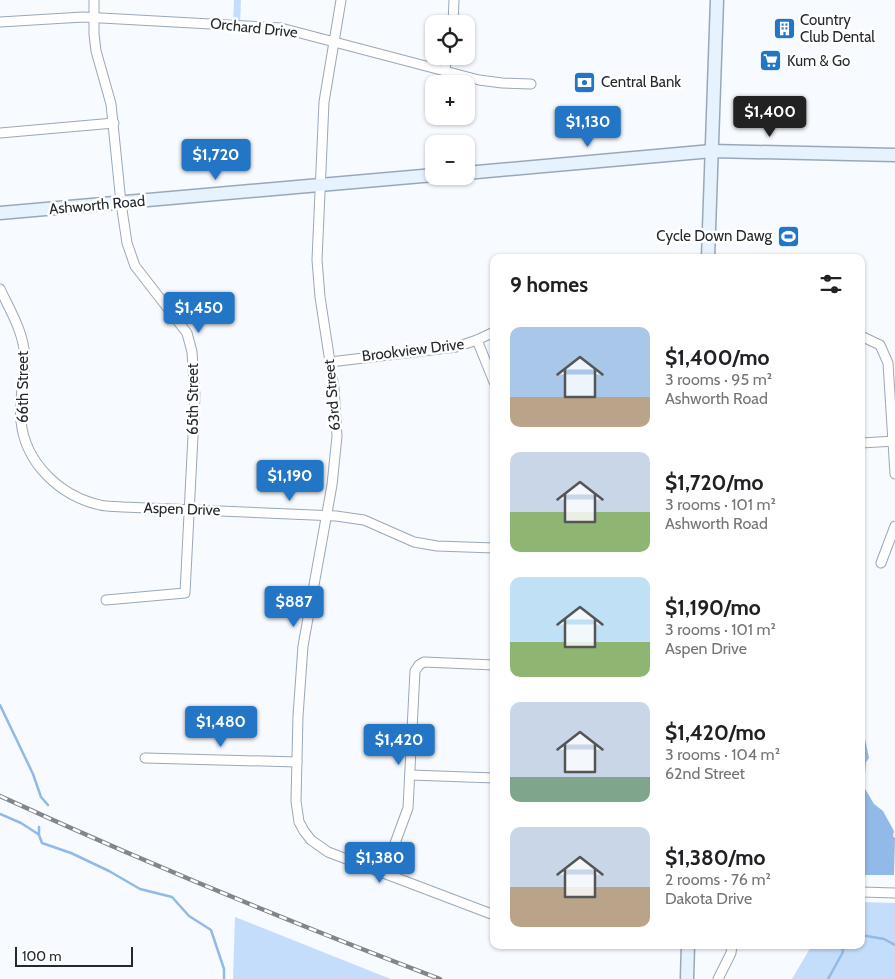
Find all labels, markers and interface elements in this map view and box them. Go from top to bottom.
place label: Country Club Dental [800,11,875,46]
street label: Orchard Drive [209,14,299,42]
map controls [425,15,475,185]
button: locate [425,15,475,65]
building icon: Country Club Dental [772,17,796,41]
supermarket icon: Kum & Go [759,49,783,73]
place label: Kum & Go [787,52,850,70]
bank icon: Central Bank [573,70,597,94]
place label: Central Bank [601,73,681,91]
button: + [425,75,475,125]
pin: $1,400 [729,96,811,138]
text: $1,400 [744,102,796,121]
pin: $1,130 [547,106,629,148]
text: $1,130 [566,112,610,131]
button: − [425,135,475,185]
pin: $1,720 [175,138,257,181]
text: $1,720 [193,145,239,164]
street label: Ashworth Road [48,192,146,218]
sports icon: Cycle Down Dawg [776,224,800,248]
place label: Cycle Down Dawg [656,227,773,245]
icon: filters [817,270,845,298]
text: 9 homes [510,272,588,297]
pin: $1,450 [158,292,240,334]
text: $1,450 [175,298,223,317]
street label: Brookview Drive [361,335,465,365]
text: $1,400/mo [665,345,769,370]
icon: home [550,347,610,407]
street label: 66th Street [14,351,32,423]
street label: 63rd Street [320,359,344,431]
street label: 65th Street [184,363,202,435]
text: 3 rooms · 95 m² [665,370,772,389]
text: Ashworth Road [665,389,768,408]
pin: $1,190 [249,460,331,502]
text: $1,190 [268,466,312,485]
text: $1,720/mo [665,470,763,495]
icon: home [550,472,610,532]
text: 3 rooms · 101 m² [665,495,776,514]
street label: Aspen Drive [143,499,221,519]
text: Ashworth Road [665,514,768,533]
pin: $887 [264,586,324,628]
text: $887 [276,592,312,611]
text: $1,190/mo [665,595,761,620]
icon: home [550,597,610,657]
text: 3 rooms · 101 m² [665,620,776,639]
text: Aspen Drive [665,639,747,658]
pin: $1,480 [180,706,262,748]
text: $1,480 [196,712,246,731]
text: $1,420/mo [665,720,766,745]
icon: home [550,722,610,782]
pin: $1,420 [358,724,440,766]
text: $1,420 [375,730,423,749]
text: 3 rooms · 104 m² [665,745,780,764]
text: 62nd Street [665,764,745,783]
pin: $1,380 [339,842,421,884]
text: $1,380/mo [665,845,766,870]
icon: home [550,847,610,907]
text: $1,380 [356,848,404,867]
text: 2 rooms · 76 m² [665,870,771,889]
text: Dakota Drive [665,889,752,908]
scale bar [15,944,132,967]
text: 100 m [22,947,62,965]

